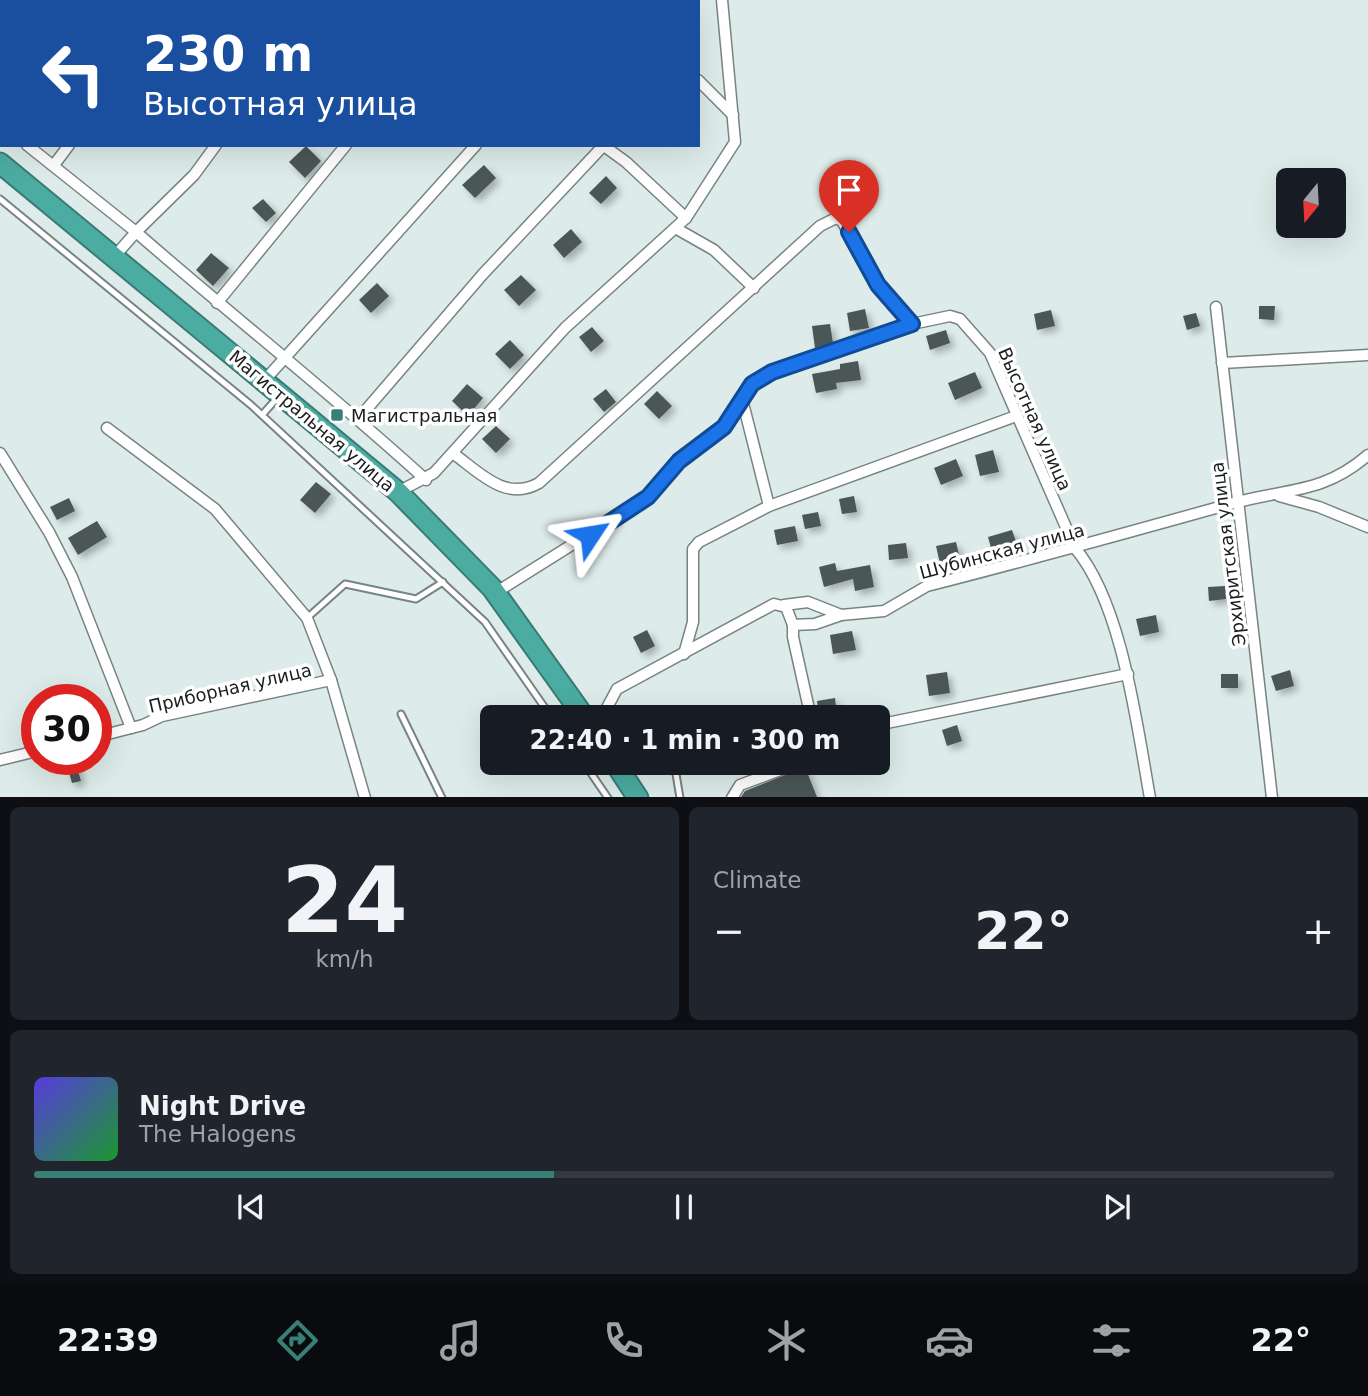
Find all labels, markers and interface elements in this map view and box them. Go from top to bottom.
text: 230 m [143,26,313,83]
icon: left [28,28,119,119]
text: Высотная улица [143,85,418,123]
pin [819,160,879,232]
north arrow [1276,168,1346,238]
map controls [1276,168,1346,238]
icon: arrive [830,171,868,209]
street label: Высотная улица [994,344,1076,494]
street label: Магистральная улица [225,346,399,496]
place label: Магистральная [351,405,497,426]
marker: Магистральная [329,407,345,423]
street label: Эрхиритская улица [1206,461,1250,647]
position arrow [553,498,627,572]
street label: Шубинская улица [917,519,1087,583]
street label: Приборная улица [146,659,314,717]
speed limit sign: 30 [21,684,112,775]
text: 22:40 · 1 min · 300 m [530,725,840,755]
text: 24 [281,848,408,953]
text: Climate [713,867,802,893]
text: 22° [974,901,1073,961]
text: − [713,909,745,953]
text: + [1302,909,1334,953]
text: km/h [315,946,374,972]
text: Night Drive [139,1091,306,1121]
text: The Halogens [139,1121,296,1147]
icon: previous [232,1188,270,1226]
icon: pause [665,1188,703,1226]
icon: next [1098,1188,1136,1226]
icon: directions [273,1316,322,1365]
icon: music [436,1316,485,1365]
icon: phone [599,1316,648,1365]
icon: climate [762,1316,811,1365]
icon: car [925,1316,974,1365]
icon: filters [1087,1316,1136,1365]
text: 22:39 [57,1321,159,1359]
text: 22° [1250,1321,1311,1359]

